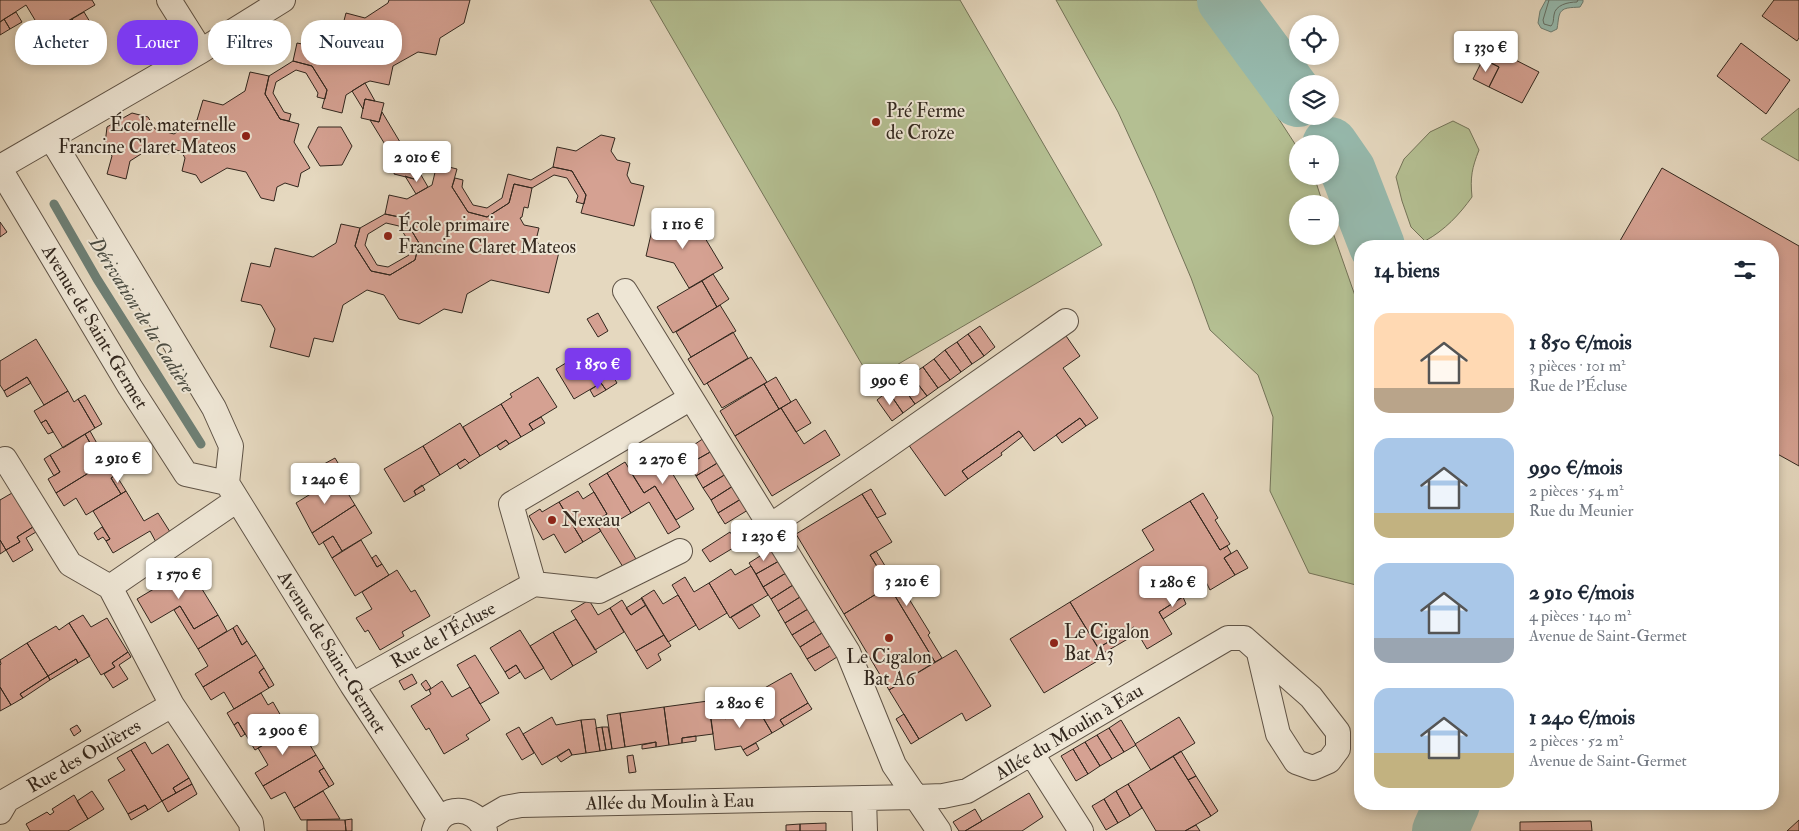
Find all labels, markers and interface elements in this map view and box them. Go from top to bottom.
map controls [1289,15,1339,245]
button: locate [1289,15,1339,65]
chip: Acheter [15,20,107,65]
chip: Louer [117,20,198,65]
chip: Filtres [208,20,291,65]
chip: Nouveau [301,20,402,65]
pin: 1 330 € [1440,30,1532,73]
text: 1 330 € [1465,37,1507,57]
button: layers [1289,75,1339,125]
place label: Pré Ferme de Croze [886,99,965,145]
place label: École maternelle Francine Claret Mateos [58,111,236,159]
marker: Pré Ferme de Croze [870,116,882,128]
marker: École maternelle Francine Claret Mateos [240,130,252,142]
button: + [1289,135,1339,185]
pin: 2 010 € [371,140,463,183]
text: 2 010 € [394,147,440,167]
button: − [1289,195,1339,245]
pin: 1 110 € [637,208,729,250]
place label: École primaire Francine Claret Mateos [398,211,576,259]
text: 1 110 € [662,214,704,234]
marker: École primaire Francine Claret Mateos [382,230,394,242]
water label: Dérivation de la Cadière [83,231,200,398]
street label: Avenue de Saint-Germet [36,240,154,413]
icon: filters [1731,256,1759,284]
text: 14 biens [1374,257,1440,284]
text: 1 850 €/mois [1529,329,1632,356]
icon: home [1414,333,1474,393]
pin: 1 850 € [552,348,644,390]
text: 1 850 € [576,354,620,374]
text: 3 pièces · 101 m² [1529,356,1626,376]
pin: 990 € [855,364,925,406]
text: 990 € [871,370,909,390]
text: Rue de l'Écluse [1529,376,1627,396]
pin: 2 910 € [72,442,164,484]
pin: 2 270 € [617,442,709,485]
text: 2 910 € [95,448,141,468]
text: 2 270 € [639,449,687,469]
text: 990 €/mois [1529,454,1623,481]
icon: home [1414,458,1474,518]
pin: 1 240 € [279,462,371,505]
text: 1 240 € [302,469,348,489]
text: 2 pièces · 54 m² [1529,481,1623,501]
text: Rue du Meunier [1529,501,1633,521]
place label: Nexeau [562,508,621,532]
marker: Nexeau [546,514,558,526]
pin: 1 230 € [718,520,810,562]
text: 1 230 € [742,526,786,546]
pin: 1 570 € [133,558,225,600]
text: 1 570 € [157,564,201,584]
pin: 3 210 € [861,564,953,607]
street label: Avenue de Saint-Germet [272,565,392,738]
pin: 1 280 € [1127,566,1219,608]
text: 3 210 € [885,571,929,591]
text: 1 280 € [1150,572,1196,592]
text: 2 910 €/mois [1529,579,1634,606]
icon: home [1414,583,1474,643]
street label: Rue de l'Écluse [385,594,500,674]
text: 4 pièces · 140 m² [1529,606,1631,626]
place label: Le Cigalon Bat A3 [1064,620,1150,666]
text: Avenue de Saint-Germet [1529,626,1687,646]
marker: Le Cigalon Bat A6 [883,632,895,644]
marker: Le Cigalon Bat A3 [1048,637,1060,649]
place label: Le Cigalon Bat A6 [846,645,932,691]
street label: Allée du Moulin à Eau [990,678,1148,786]
pin: 2 820 € [694,686,786,729]
text: 2 820 € [716,693,764,713]
text: 1 240 €/mois [1529,704,1635,731]
icon: home [1414,708,1474,768]
street label: Rue des Oulières [23,714,145,798]
pin: 2 900 € [237,714,329,756]
text: 2 900 € [259,720,307,740]
text: 2 pièces · 52 m² [1529,731,1623,751]
text: Avenue de Saint-Germet [1529,751,1687,771]
street label: Allée du Moulin à Eau [584,789,755,815]

